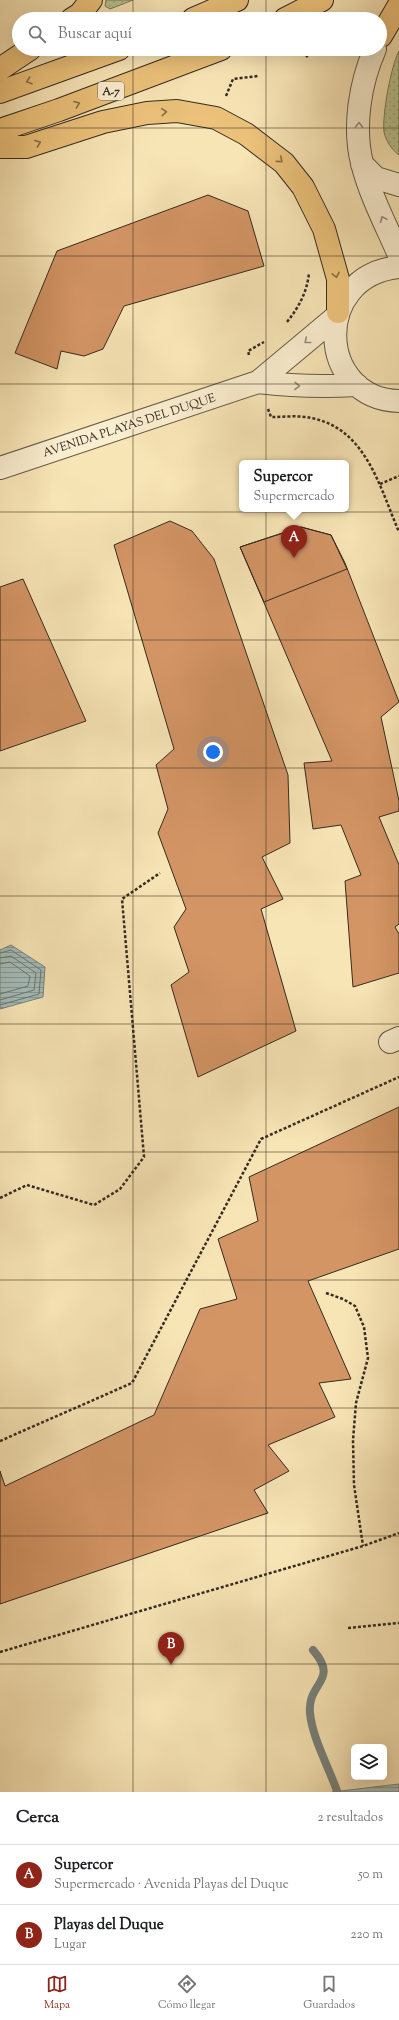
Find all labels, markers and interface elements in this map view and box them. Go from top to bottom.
search box [12,12,387,56]
icon: search [26,23,48,45]
text: Buscar aquí [58,24,132,45]
one-way arrow [26,77,33,85]
road number: A-7 [98,82,124,100]
one-way arrow [73,100,80,108]
one-way arrow [161,107,167,116]
one-way arrow [355,122,363,128]
one-way arrow [35,139,42,147]
one-way arrow [276,156,283,163]
one-way arrow [380,215,388,222]
one-way arrow [332,272,340,278]
one-way arrow [304,336,311,343]
one-way arrow [294,381,300,390]
street label: AVENIDA PLAYAS DEL DUQUE [41,389,219,462]
popup [239,460,349,512]
text: Supercor [254,467,313,488]
text: Supermercado [254,488,334,506]
pin: A [281,525,307,558]
your location [203,742,223,762]
pin: B [158,1632,184,1665]
map controls [351,1744,387,1780]
button: layers [351,1744,387,1780]
text: Cerca [16,1806,59,1830]
text: 2 resultados [317,1809,383,1827]
text: Supercor [54,1855,113,1876]
text: A [24,1866,34,1884]
text: 50 m [358,1866,383,1884]
text: Supermercado · Avenida Playas del Duque [54,1876,289,1894]
text: Playas del Duque [54,1915,164,1936]
text: B [25,1926,33,1944]
text: 220 m [350,1926,383,1944]
text: Lugar [54,1936,86,1954]
tab: Mapa [44,1973,70,2013]
tab: Cómo llegar [158,1973,215,2013]
tab: Guardados [303,1973,355,2013]

